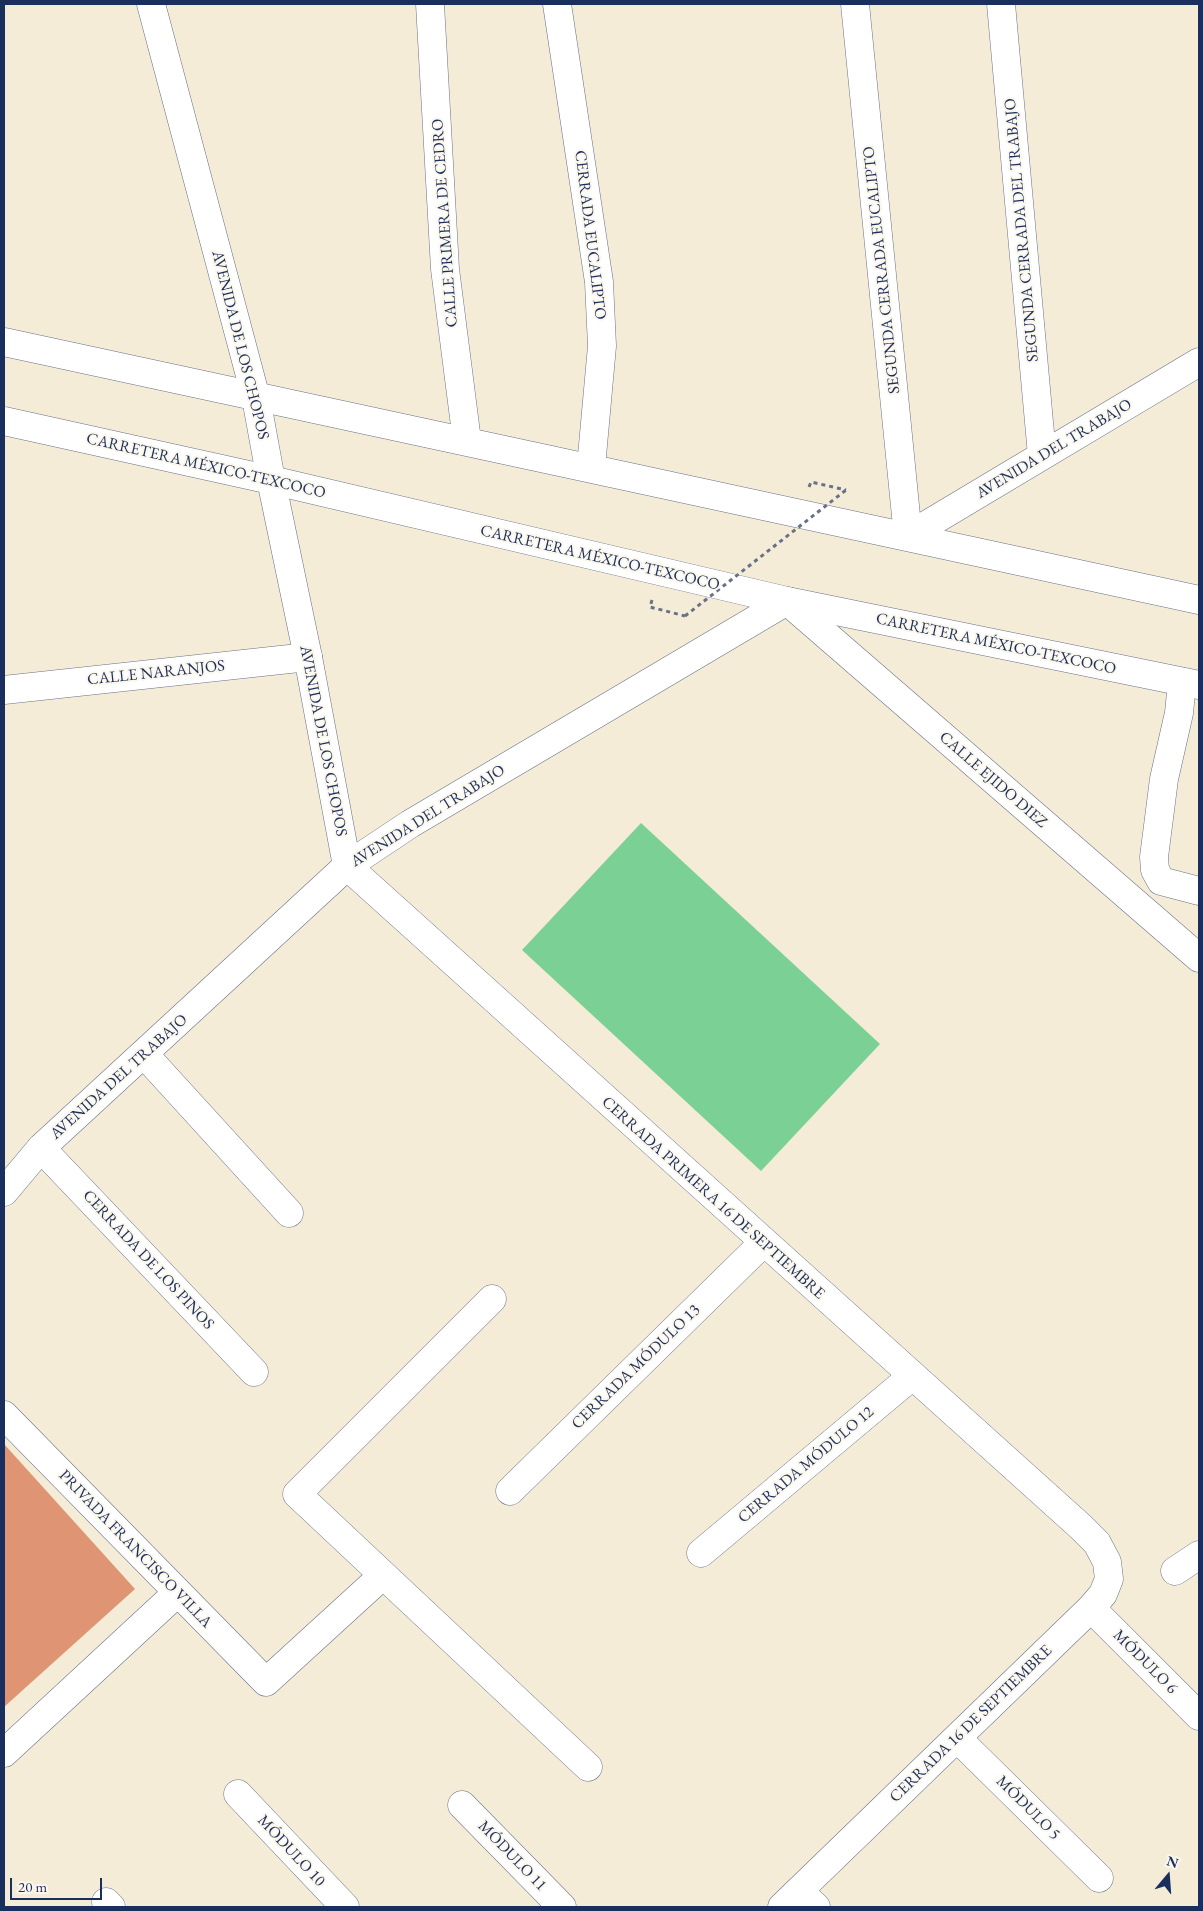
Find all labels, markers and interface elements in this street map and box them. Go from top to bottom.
street label: SEGUNDA CERRADA DEL TRABAJO [1001,97,1043,363]
street label: CALLE PRIMERA DE CEDRO [428,118,462,328]
street label: SEGUNDA CERRADA EUCALIPTO [859,145,905,395]
street label: CERRADA EUCALIPTO [570,149,610,321]
street label: AVENIDA DE LOS CHOPOS [207,249,273,441]
street label: AVENIDA DEL TRABAJO [973,395,1135,503]
street label: CARRETERA MÉXICO-TEXCOCO [84,429,328,503]
street label: CARRETERA MÉXICO-TEXCOCO [478,521,722,595]
street label: CARRETERA MÉXICO-TEXCOCO [874,609,1118,679]
street label: AVENIDA DE LOS CHOPOS [295,644,351,838]
street label: CALLE NARANJOS [86,656,226,690]
street label: CALLE EJIDO DIEZ [935,728,1051,832]
street label: AVENIDA DEL TRABAJO [347,761,509,871]
street label: AVENIDA DEL TRABAJO [46,1010,192,1144]
street label: CERRADA PRIMERA 16 DE SEPTIEMBRE [597,1093,829,1303]
street label: CERRADA DE LOS PINOS [78,1186,218,1334]
street label: CERRADA MÓDULO 13 [568,1301,704,1433]
street label: CERRADA MÓDULO 12 [734,1403,878,1527]
street label: PRIVADA FRANCISCO VILLA [54,1466,216,1632]
street label: MÓDULO 6 [1109,1626,1181,1698]
street label: CERRADA 16 DE SEPTIEMBRE [886,1641,1056,1807]
street label: MÓDULO 5 [992,1772,1064,1844]
street label: MÓDULO 10 [253,1811,329,1891]
street label: MÓDULO 11 [474,1817,550,1895]
north arrow [1143,1851,1193,1901]
text: N [1164,1851,1181,1872]
scale bar [12,1868,105,1900]
text: 20 m [18,1877,47,1896]

